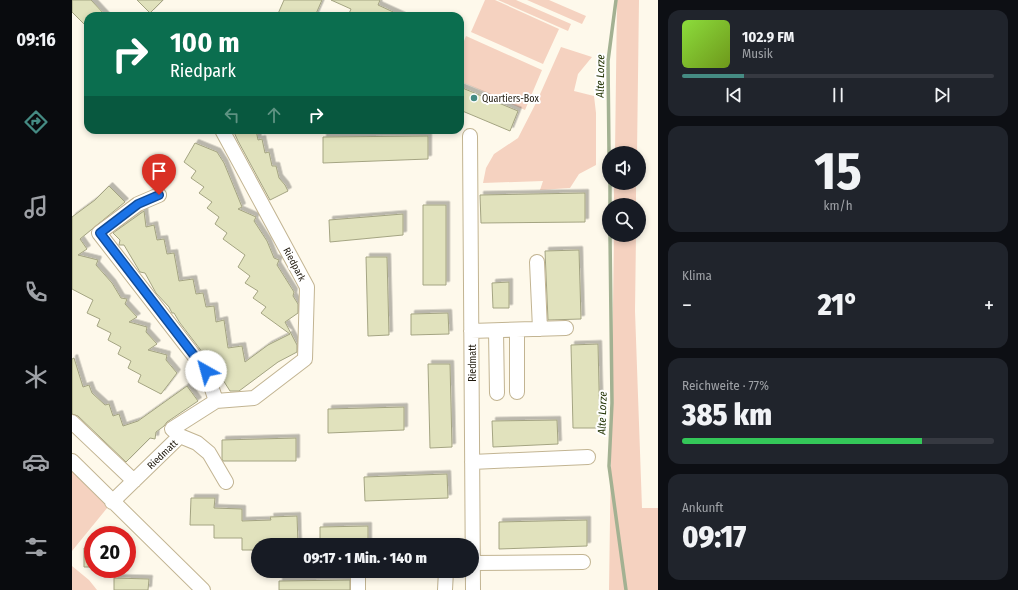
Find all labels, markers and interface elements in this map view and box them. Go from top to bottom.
text: 100 m [170,26,240,59]
icon: right [104,28,156,80]
text: 102.9 FM [742,28,794,46]
text: 09:16 [16,29,56,51]
text: Musik [742,46,773,61]
water label: Alte Lorze [594,54,607,99]
text: Riedpark [170,60,236,82]
icon: previous [723,84,745,106]
icon: pause [827,84,849,106]
icon: next [931,84,953,106]
marker: Quartiers-Box [469,93,479,103]
place label: Quartiers-Box [482,93,539,105]
icon: left [221,104,243,126]
icon: ahead [263,104,285,126]
icon: right [305,104,327,126]
icon: directions [22,108,50,136]
text: 15 [814,140,862,203]
map controls [602,146,646,242]
button: sound [602,146,646,190]
pin [142,154,176,195]
icon: arrive [148,160,170,182]
icon: music [22,193,50,221]
button: search [602,198,646,242]
text: km/h [824,198,853,213]
street label: Riedpark [280,246,308,284]
text: Klima [682,268,712,283]
icon: phone [22,278,50,306]
text: 21° [818,287,858,323]
text: − [682,292,692,319]
text: + [984,292,994,319]
street label: Riedmatt [467,344,479,382]
position arrow [185,350,227,392]
icon: climate [22,363,50,391]
text: Reichweite · 77% [682,378,769,393]
water label: Alte Lorze [595,391,610,436]
text: 385 km [682,397,772,433]
street label: Riedmatt [145,437,181,472]
icon: car [22,448,50,476]
text: Ankunft [682,500,724,515]
text: 09:17 [682,519,746,555]
speed limit sign: 20 [84,526,136,578]
icon: filters [22,533,50,561]
text: 09:17 · 1 Min. · 140 m [303,549,427,567]

